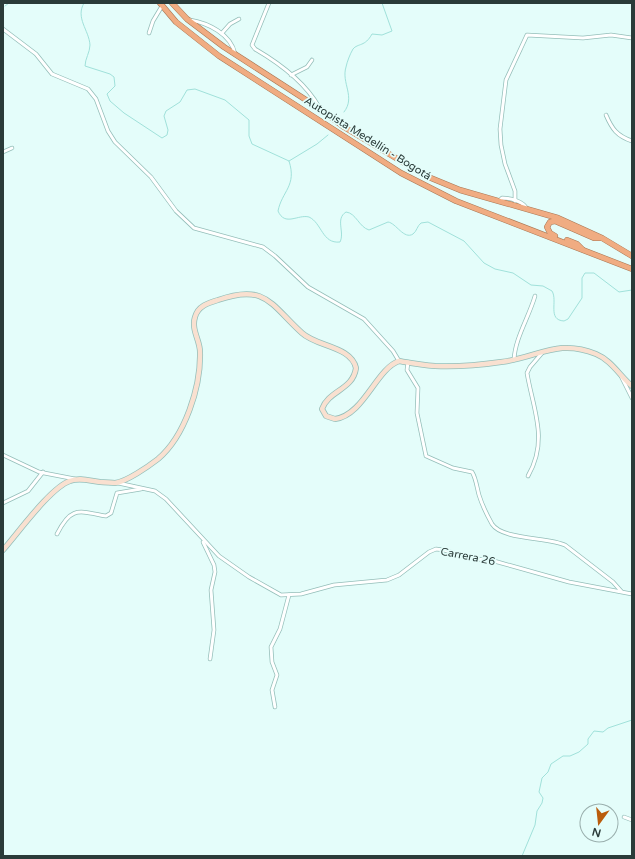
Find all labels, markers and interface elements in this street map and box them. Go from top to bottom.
street label: Autopista Medellín - Bogotá [302,94,433,183]
street label: Carrera 26 [439,545,496,568]
north arrow [579,803,619,843]
text: N [591,825,602,840]

